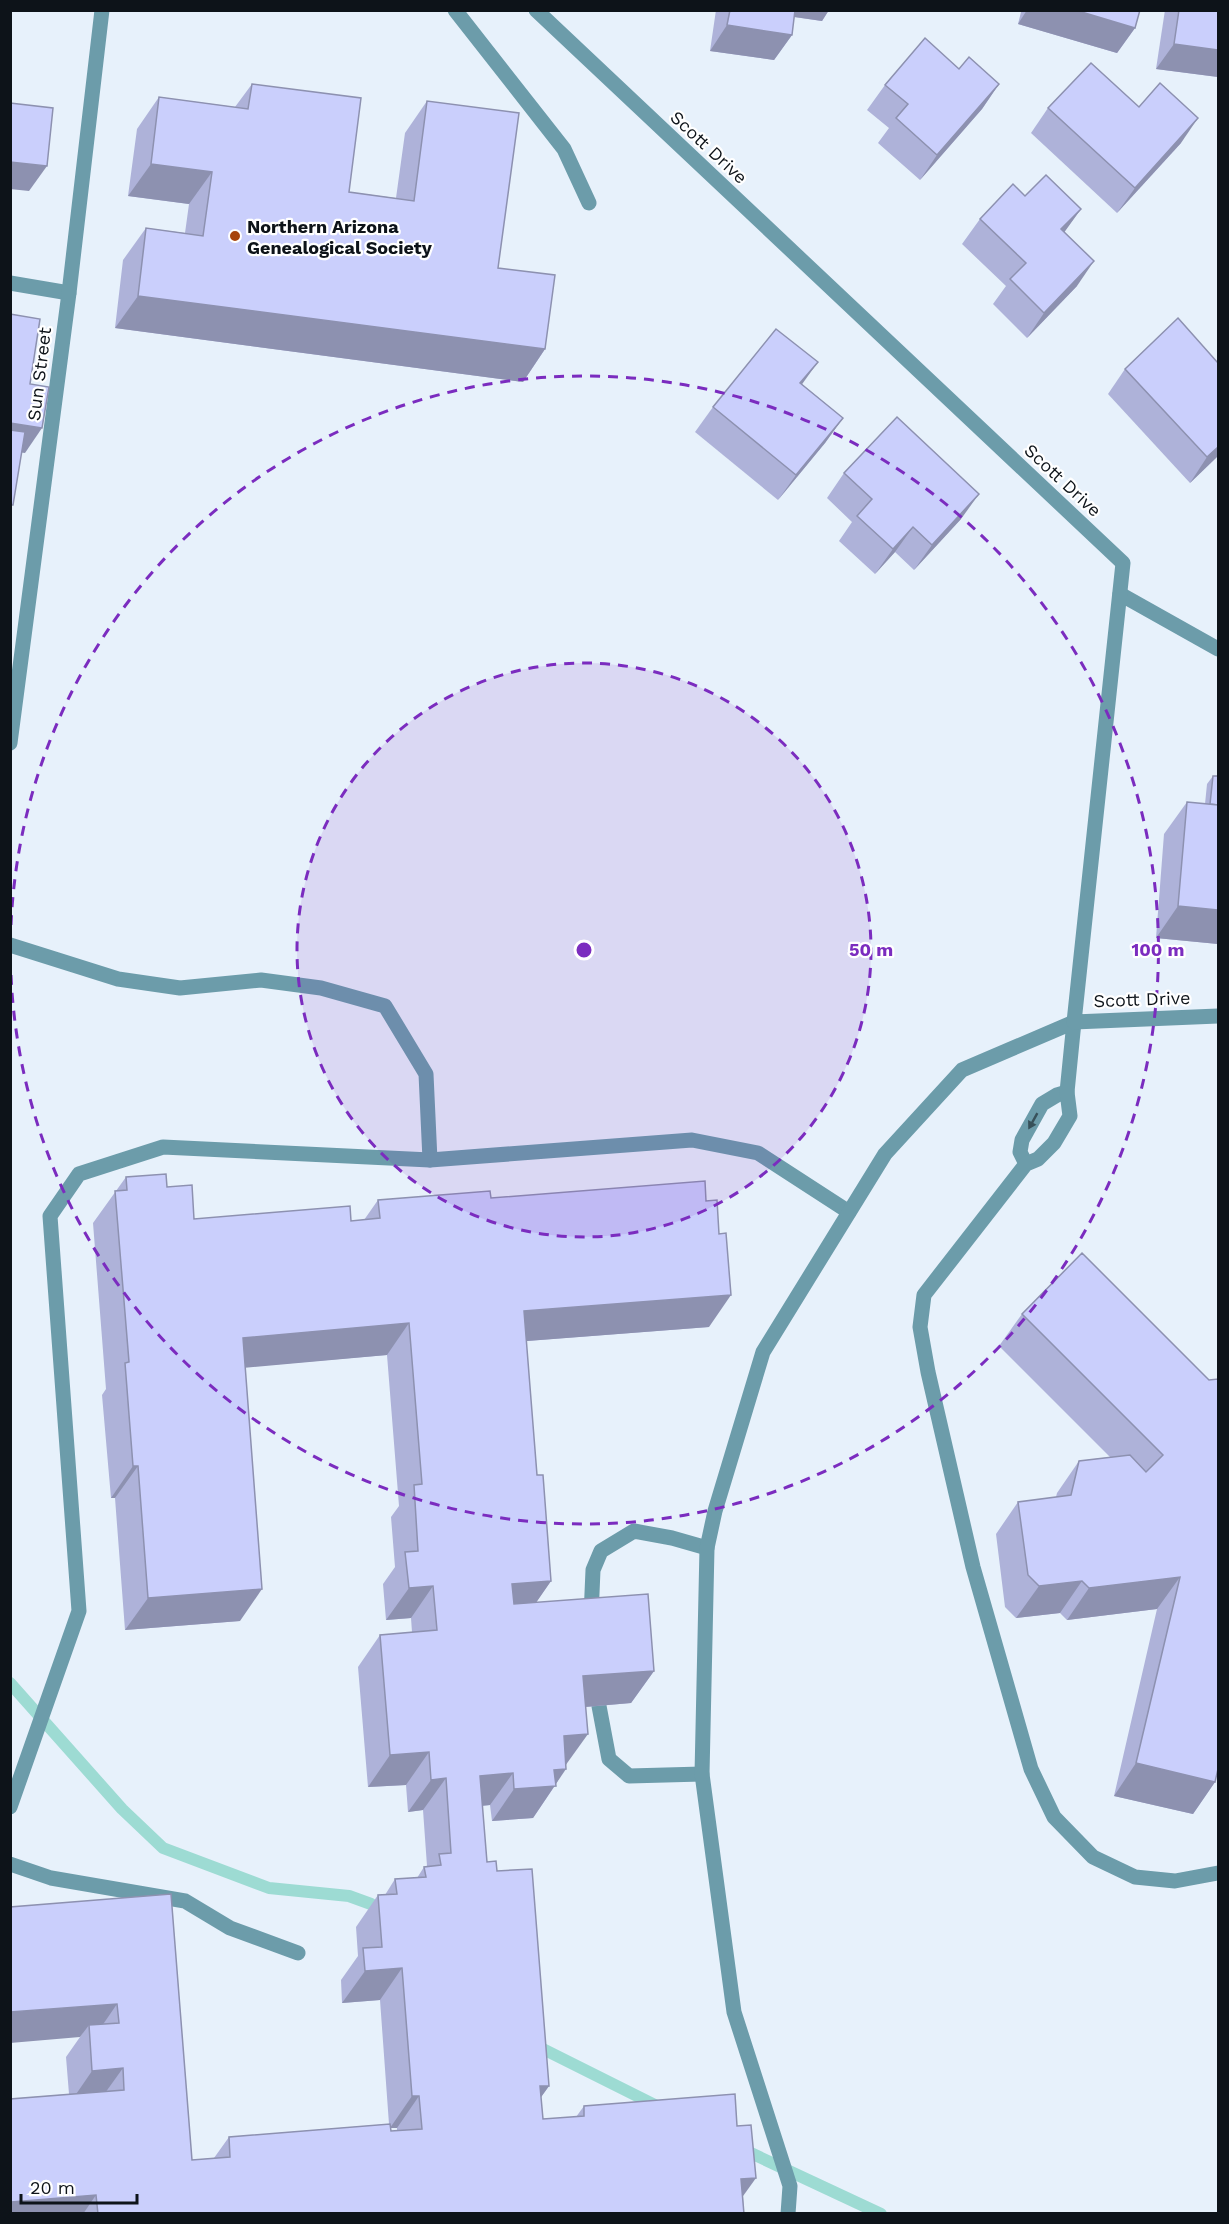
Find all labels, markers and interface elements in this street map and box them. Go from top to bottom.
street label: Scott Drive [666,106,752,188]
place label: Northern Arizona Genealogical Society [247,216,433,258]
marker: Northern Arizona Genealogical Society [228,229,242,243]
street label: Sun Street [23,326,55,422]
street label: Scott Drive [1020,439,1106,521]
text: 50 m [849,939,893,960]
text: 100 m [1131,939,1185,960]
centre of rings [574,940,594,960]
street label: Scott Drive [1093,987,1191,1011]
one-way arrow [1028,1113,1038,1130]
scale bar [21,2167,136,2205]
text: 20 m [30,2177,75,2198]

